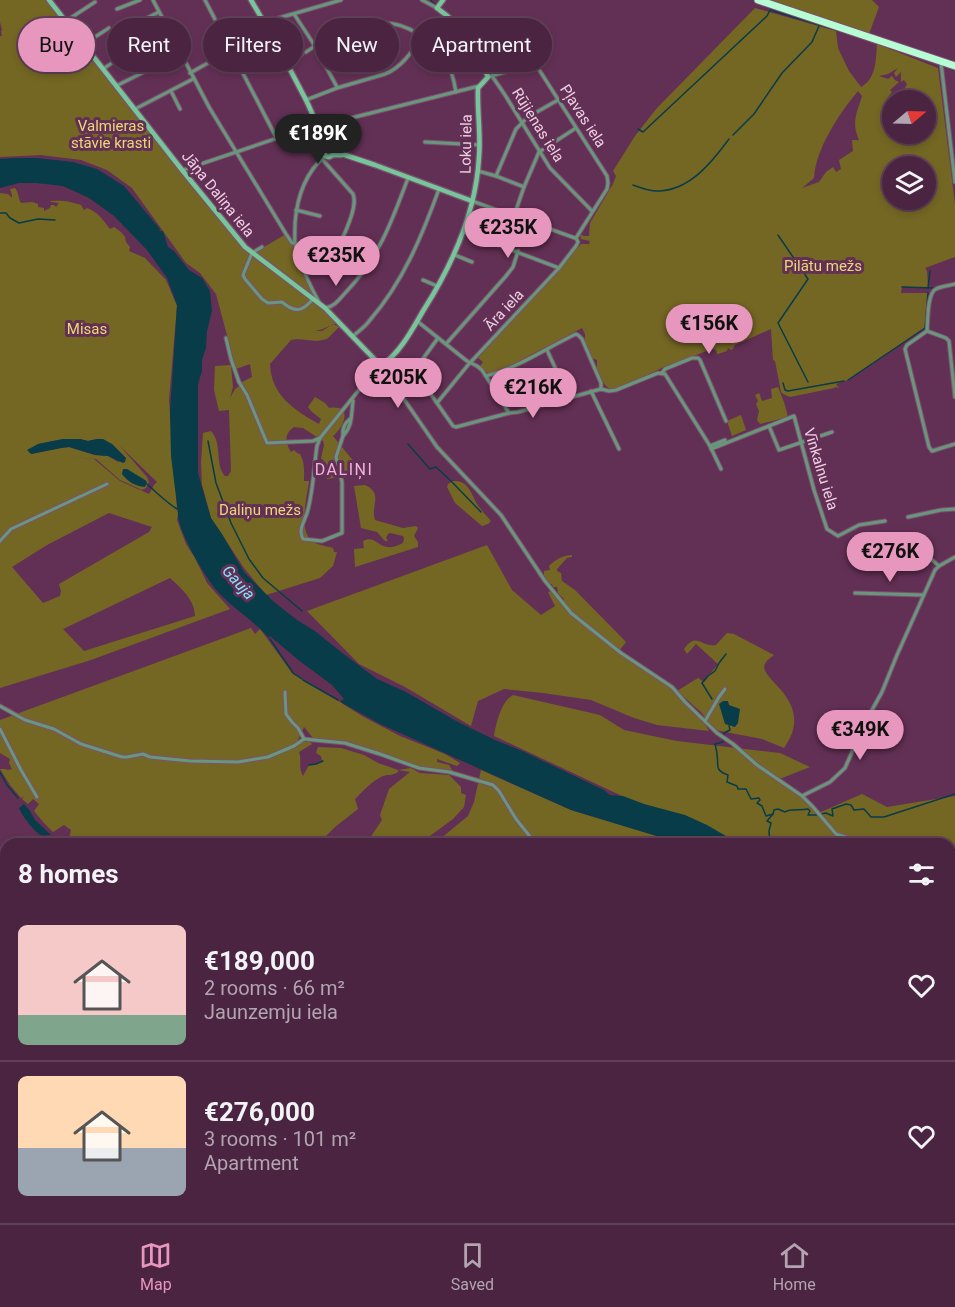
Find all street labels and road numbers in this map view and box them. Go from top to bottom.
street label: Pļavas iela [556,81,610,151]
street label: Rūjienas iela [508,85,568,165]
street label: Loku iela [456,114,476,174]
street label: Jāņa Daliņa iela [178,147,258,241]
street label: Āra iela [480,286,528,334]
street label: Vīnkalnu iela [800,426,842,512]

